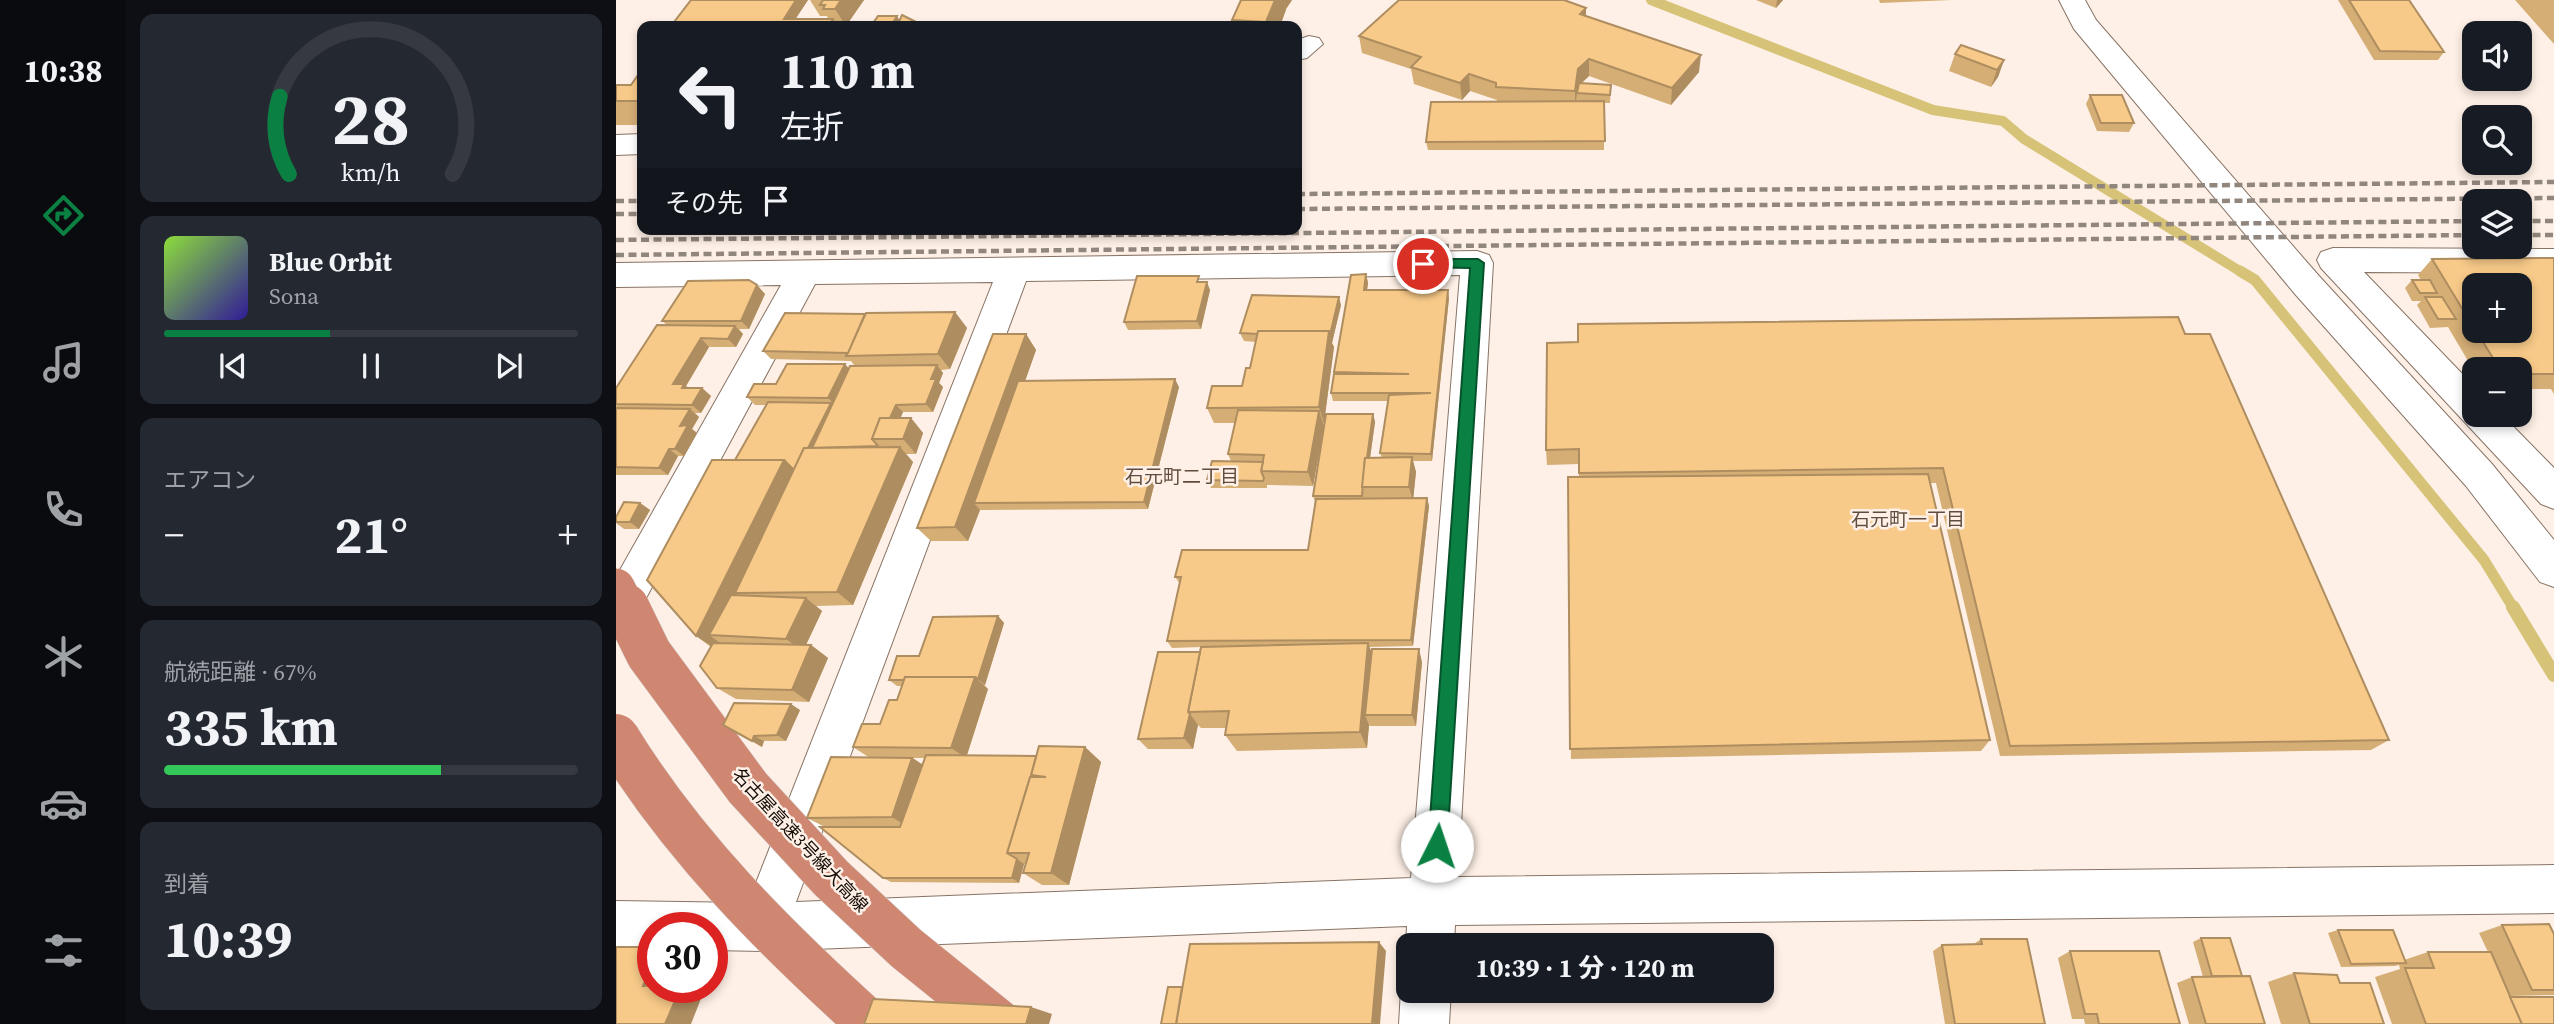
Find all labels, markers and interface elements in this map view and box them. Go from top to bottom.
map controls [2462,21,2532,427]
button: sound [2462,21,2532,91]
text: 110 m [780,37,915,104]
text: 10:38 [24,49,102,93]
icon: left [665,49,756,140]
text: 28 [332,69,410,168]
text: 左折 [780,105,844,149]
button: search [2462,105,2532,175]
text: km/h [341,155,401,189]
icon: arrive [757,182,795,220]
text: その先 [665,185,743,221]
button: layers [2462,189,2532,259]
icon: directions [39,191,88,240]
pin [1393,234,1453,294]
text: Blue Orbit [269,244,392,280]
icon: arrive [1404,245,1442,283]
button: + [2462,273,2532,343]
text: Sona [269,280,319,312]
icon: music [39,338,88,387]
icon: previous [214,347,252,385]
icon: pause [352,347,390,385]
icon: next [490,347,528,385]
button: − [2462,357,2532,427]
district label: 石元町二丁目 [1125,463,1239,489]
text: エアコン [164,464,256,496]
icon: phone [39,485,88,534]
text: 21° [334,499,408,570]
district label: 石元町一丁目 [1851,506,1965,532]
text: − [164,509,184,561]
text: + [558,509,578,561]
icon: climate [39,632,88,681]
text: 航続距離 · 67% [164,656,317,688]
text: 335 km [164,691,338,762]
street label: 名古屋高速3号線大高線 [727,762,874,917]
icon: car [39,779,88,828]
position arrow [1400,809,1474,883]
text: 到着 [164,868,210,900]
text: 10:39 [164,903,292,974]
speed limit sign: 30 [637,912,728,1003]
icon: filters [39,926,88,975]
text: 10:39 · 1 分 · 120 m [1475,950,1695,986]

